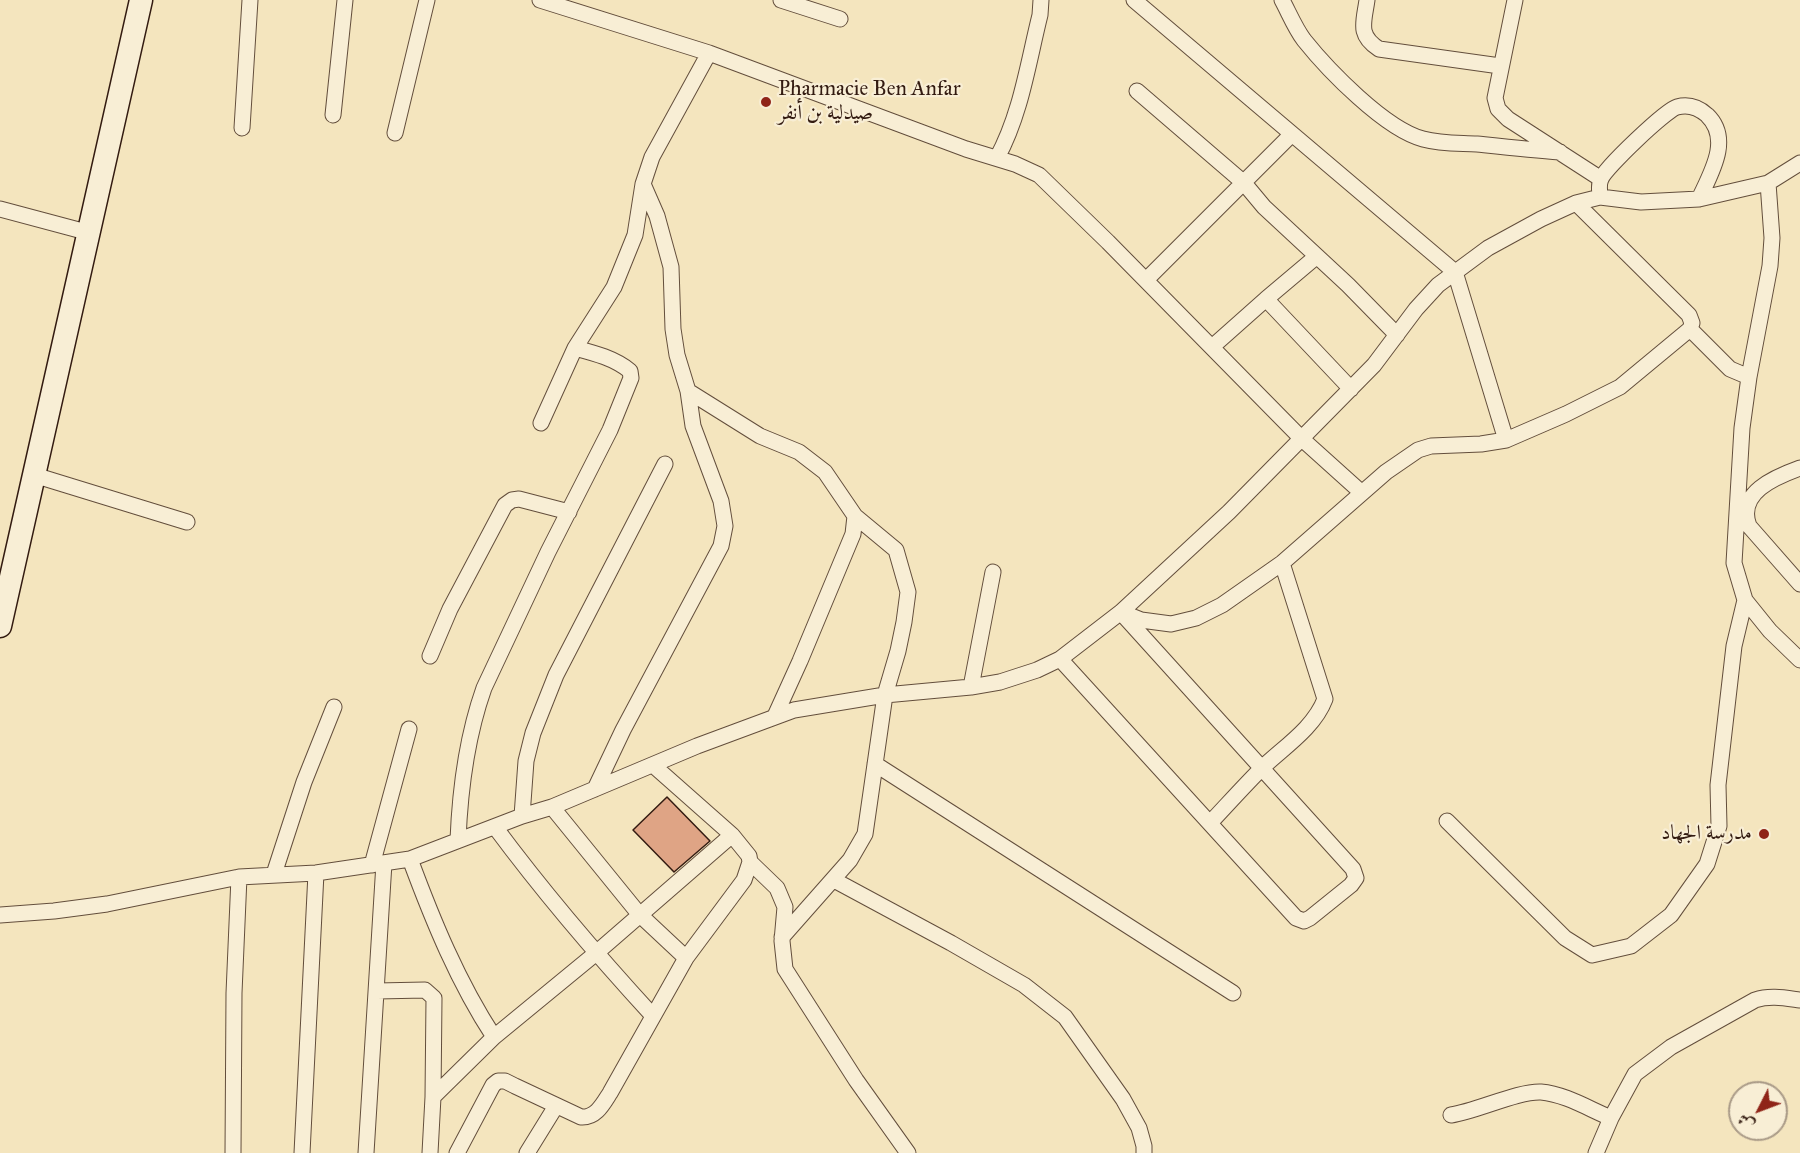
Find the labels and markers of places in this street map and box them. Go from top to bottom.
place label: Pharmacie Ben Anfar صيدلية بن أنفر [778,77,961,127]
marker: Pharmacie Ben Anfar صيدلية بن أنفر [759,95,773,109]
place label: مدرسة الجهاد [1661,821,1752,847]
marker: مدرسة الجهاد [1757,827,1771,841]

